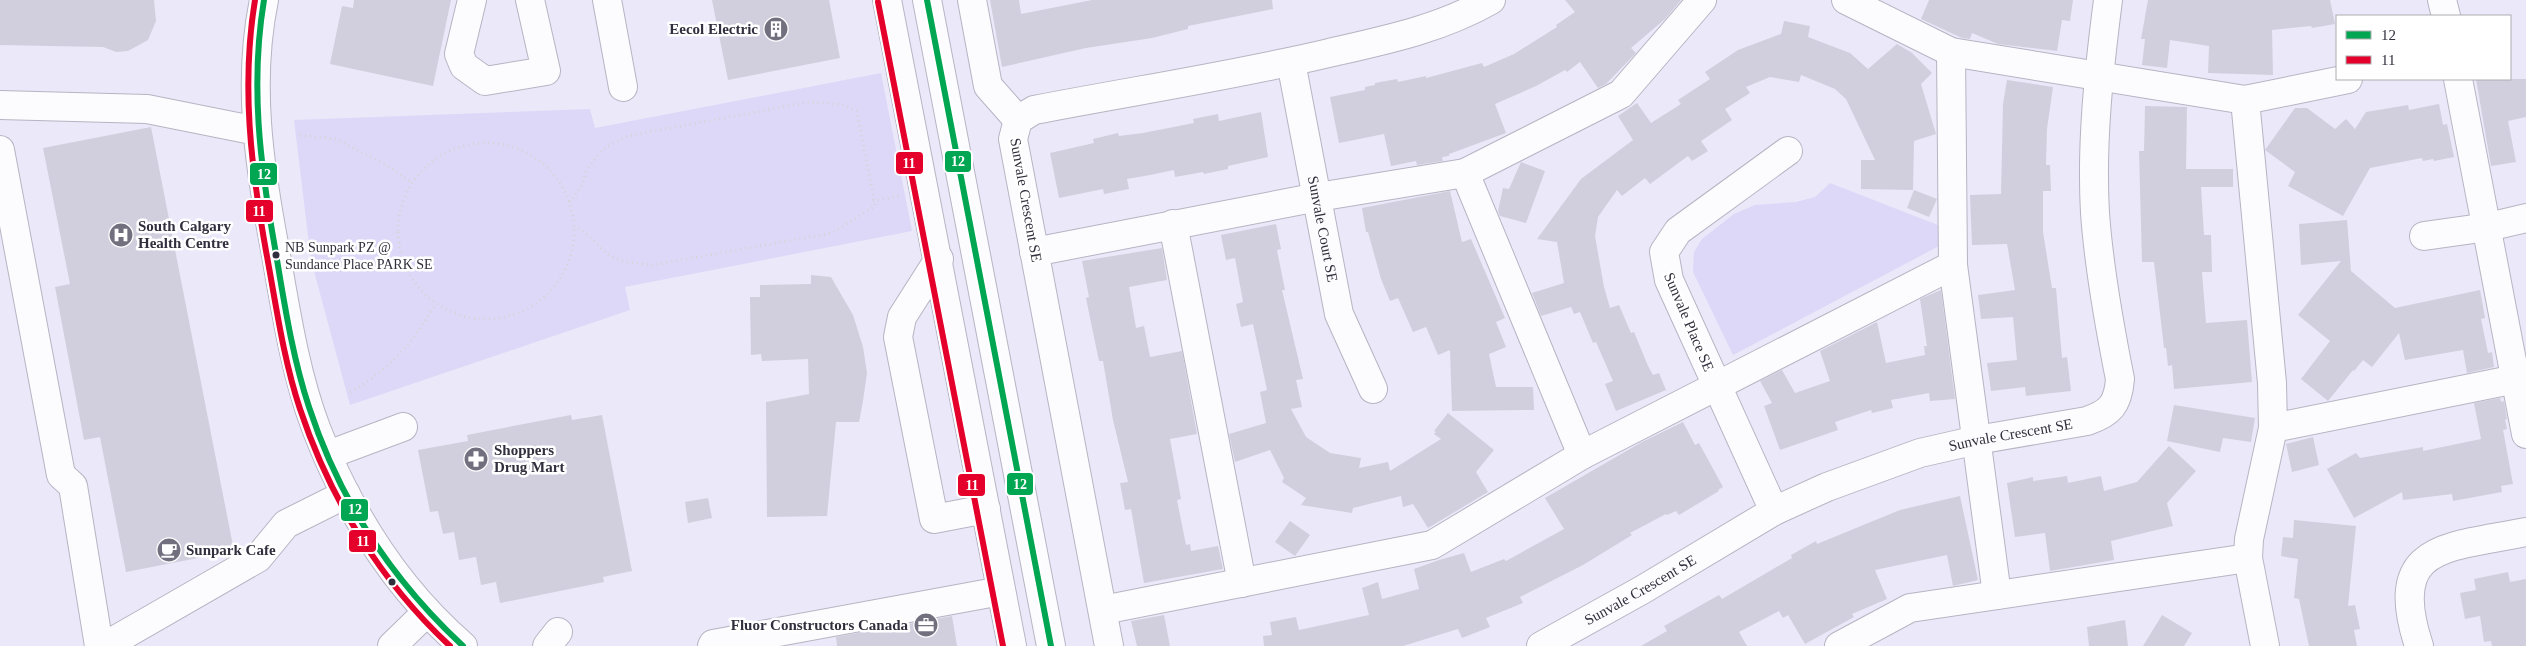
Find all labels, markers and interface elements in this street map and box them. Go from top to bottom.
legend [2336,15,2511,80]
building icon: Eecol Electric [763,16,789,42]
place label: Eecol Electric [669,21,758,37]
text: 12 [2381,27,2396,43]
text: 11 [2381,52,2395,68]
street label: Sunvale Crescent SE [1007,137,1045,263]
line badge: 12 [944,150,972,173]
line badge: 11 [895,151,924,175]
text: 12 [951,154,965,169]
text: 11 [902,156,916,171]
line badge: 12 [249,162,278,186]
text: 12 [257,167,271,182]
street label: Sunvale Court SE [1305,175,1341,283]
line badge: 11 [245,199,274,223]
text: 11 [252,204,266,219]
place label: South Calgary Health Centre [138,218,231,251]
hospital icon: South Calgary Health Centre [108,222,134,248]
place label: NB Sunpark PZ @ Sundance Place PARK SE [285,240,433,272]
marker: NB Sunpark PZ @ Sundance Place PARK SE [271,250,281,260]
street label: Sunvale Place SE [1661,270,1717,374]
street label: Sunvale Crescent SE [1947,416,2074,454]
place label: Shoppers Drug Mart [494,442,564,475]
pharmacy icon: Shoppers Drug Mart [463,446,489,472]
line badge: 12 [1006,472,1034,496]
line badge: 11 [957,473,986,497]
text: 12 [1013,477,1027,492]
text: 11 [965,478,979,493]
line badge: 12 [340,498,369,522]
text: 12 [348,502,362,517]
line badge: 11 [348,529,377,553]
text: 11 [356,534,370,549]
cafe icon: Sunpark Cafe [156,537,182,563]
place label: Sunpark Cafe [186,542,276,558]
street label: Sunvale Crescent SE [1582,552,1699,628]
unlabelled marker [387,577,397,587]
office icon: Fluor Constructors Canada [913,612,939,638]
place label: Fluor Constructors Canada [731,617,908,633]

